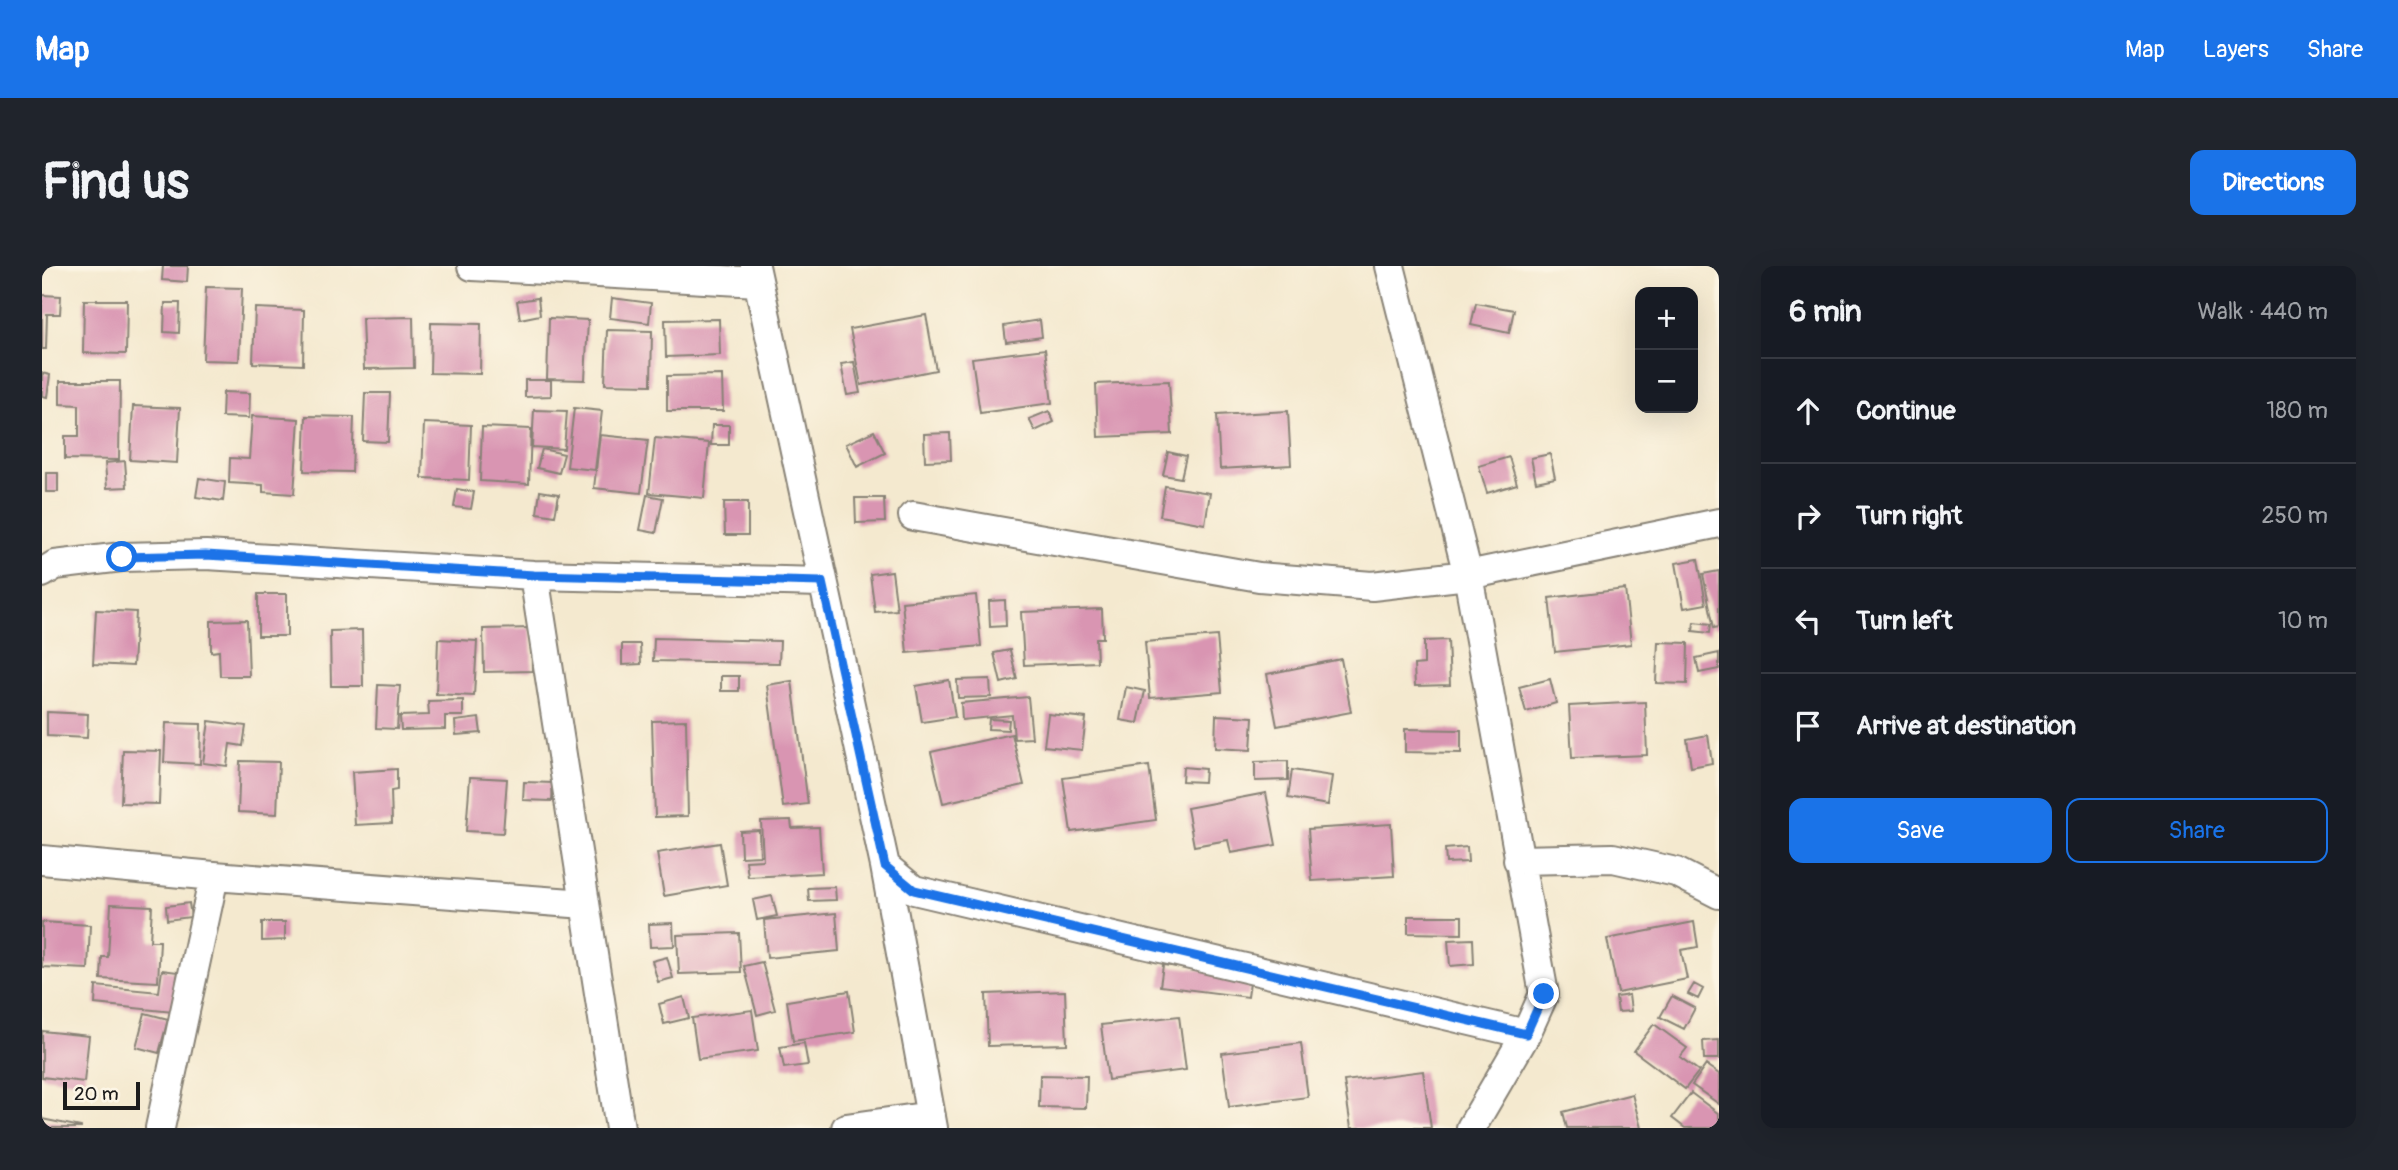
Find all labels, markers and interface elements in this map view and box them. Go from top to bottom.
text: Map [35,29,90,70]
text: Map [2125,35,2165,64]
text: Layers [2203,35,2269,64]
text: Share [2307,35,2363,64]
button: Directions [2190,150,2356,215]
text: Find us [42,152,189,213]
map controls [1635,287,1698,413]
button: + [1635,287,1698,350]
text: 6 min [1789,293,1862,330]
text: Walk · 440 m [2197,297,2328,326]
button: − [1635,350,1698,413]
icon: ahead [1789,392,1827,430]
text: Continue [1856,395,1956,427]
text: 180 m [2266,396,2328,425]
icon: right [1789,497,1827,535]
text: Turn right [1856,500,1962,532]
text: 250 m [2262,501,2328,530]
route start [106,541,137,572]
icon: left [1789,602,1827,640]
text: Turn left [1856,605,1952,637]
text: 10 m [2278,606,2328,635]
icon: arrive [1789,707,1827,745]
text: Arrive at destination [1856,710,2076,742]
button: Save [1789,798,2052,863]
button: Share [2066,798,2328,863]
route end [1528,978,1559,1009]
scale bar [63,1079,140,1111]
text: 20 m [74,1082,119,1106]

